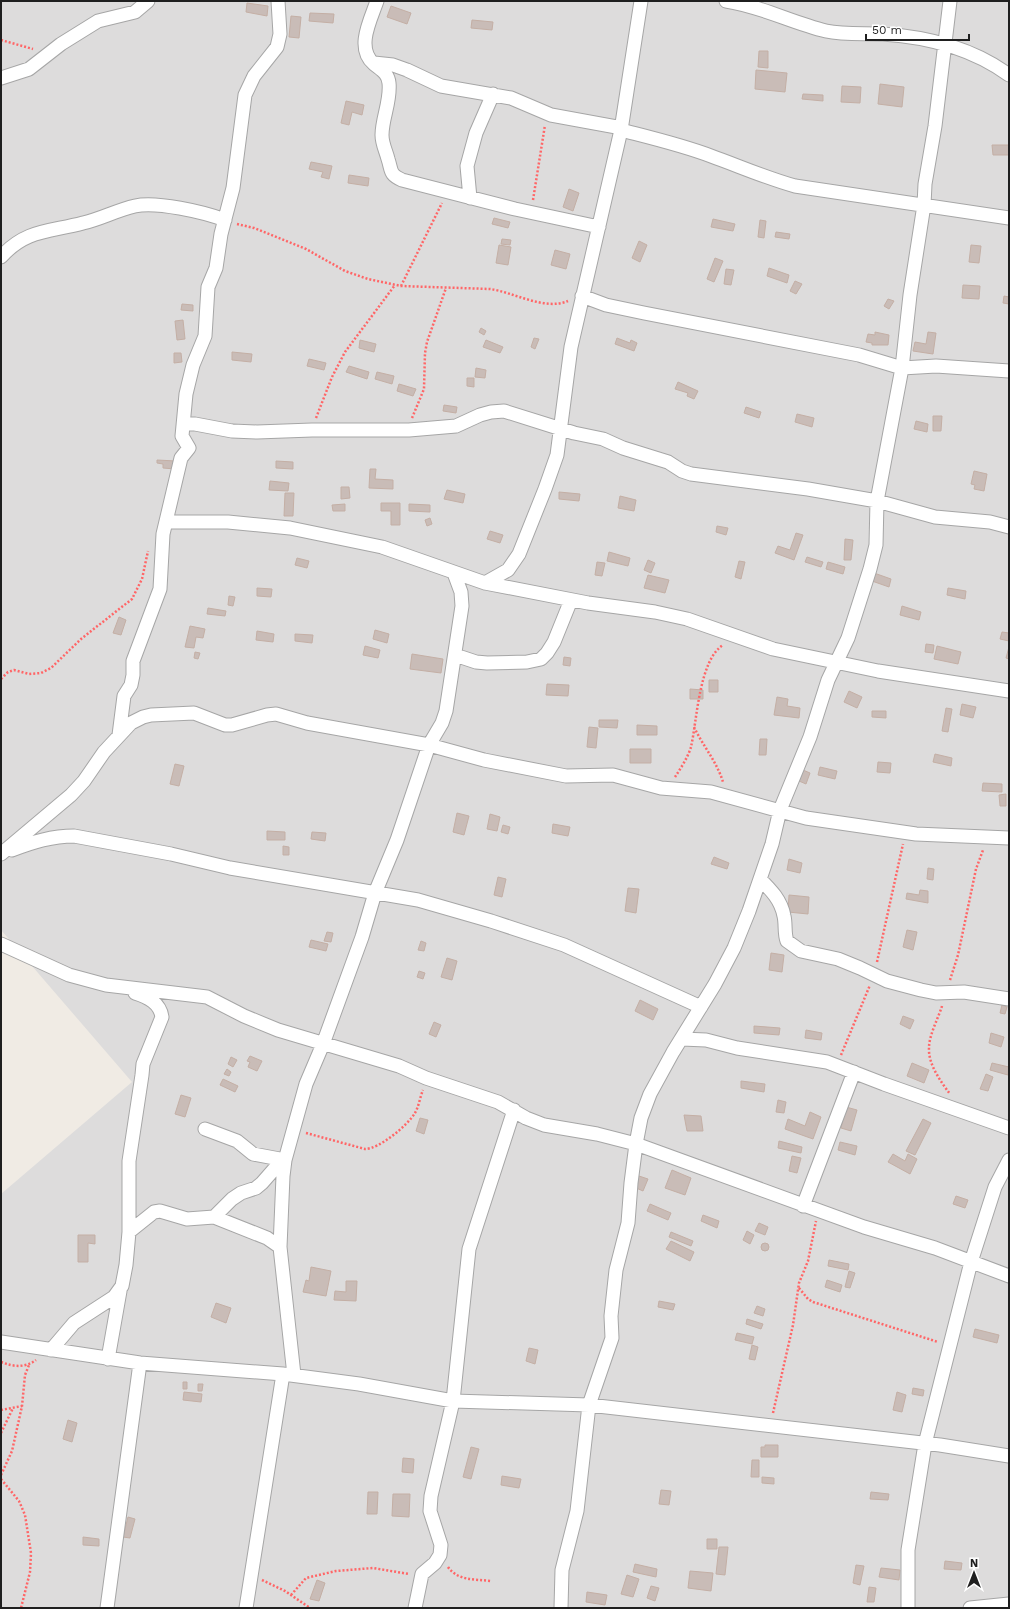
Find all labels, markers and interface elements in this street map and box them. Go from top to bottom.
scale bar [866,16,969,42]
text: 50 m [872,23,902,37]
north arrow [954,1553,994,1593]
text: N [970,1557,978,1570]

